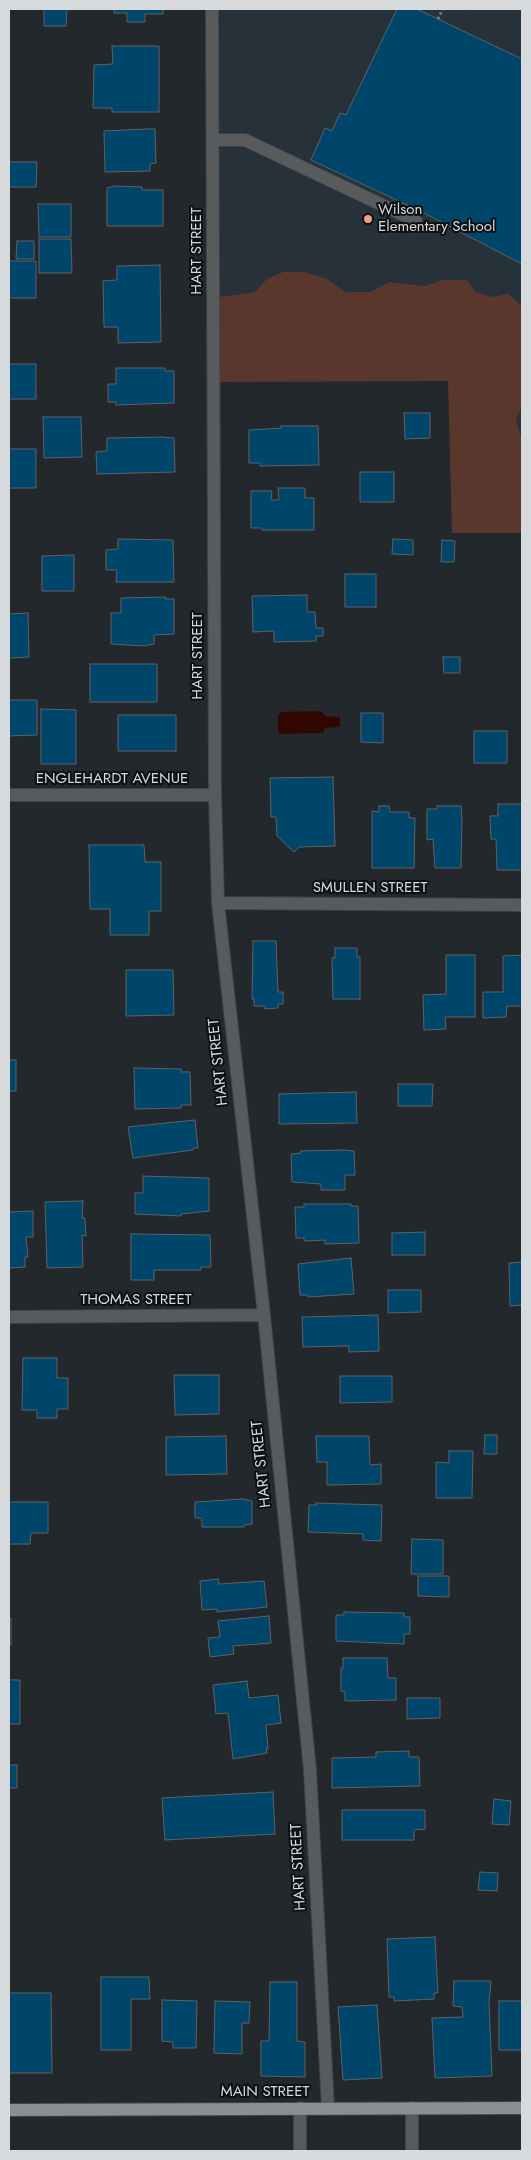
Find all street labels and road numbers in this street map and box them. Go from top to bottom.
street label: HART STREET [188,207,206,295]
street label: HART STREET [189,612,207,700]
street label: ENGLEHARDT AVENUE [36,770,188,788]
street label: SMULLEN STREET [313,879,427,897]
street label: HART STREET [205,1018,233,1106]
street label: THOMAS STREET [80,1291,192,1309]
street label: HART STREET [248,1420,276,1508]
street label: HART STREET [288,1823,310,1911]
street label: MAIN STREET [221,2083,309,2101]

